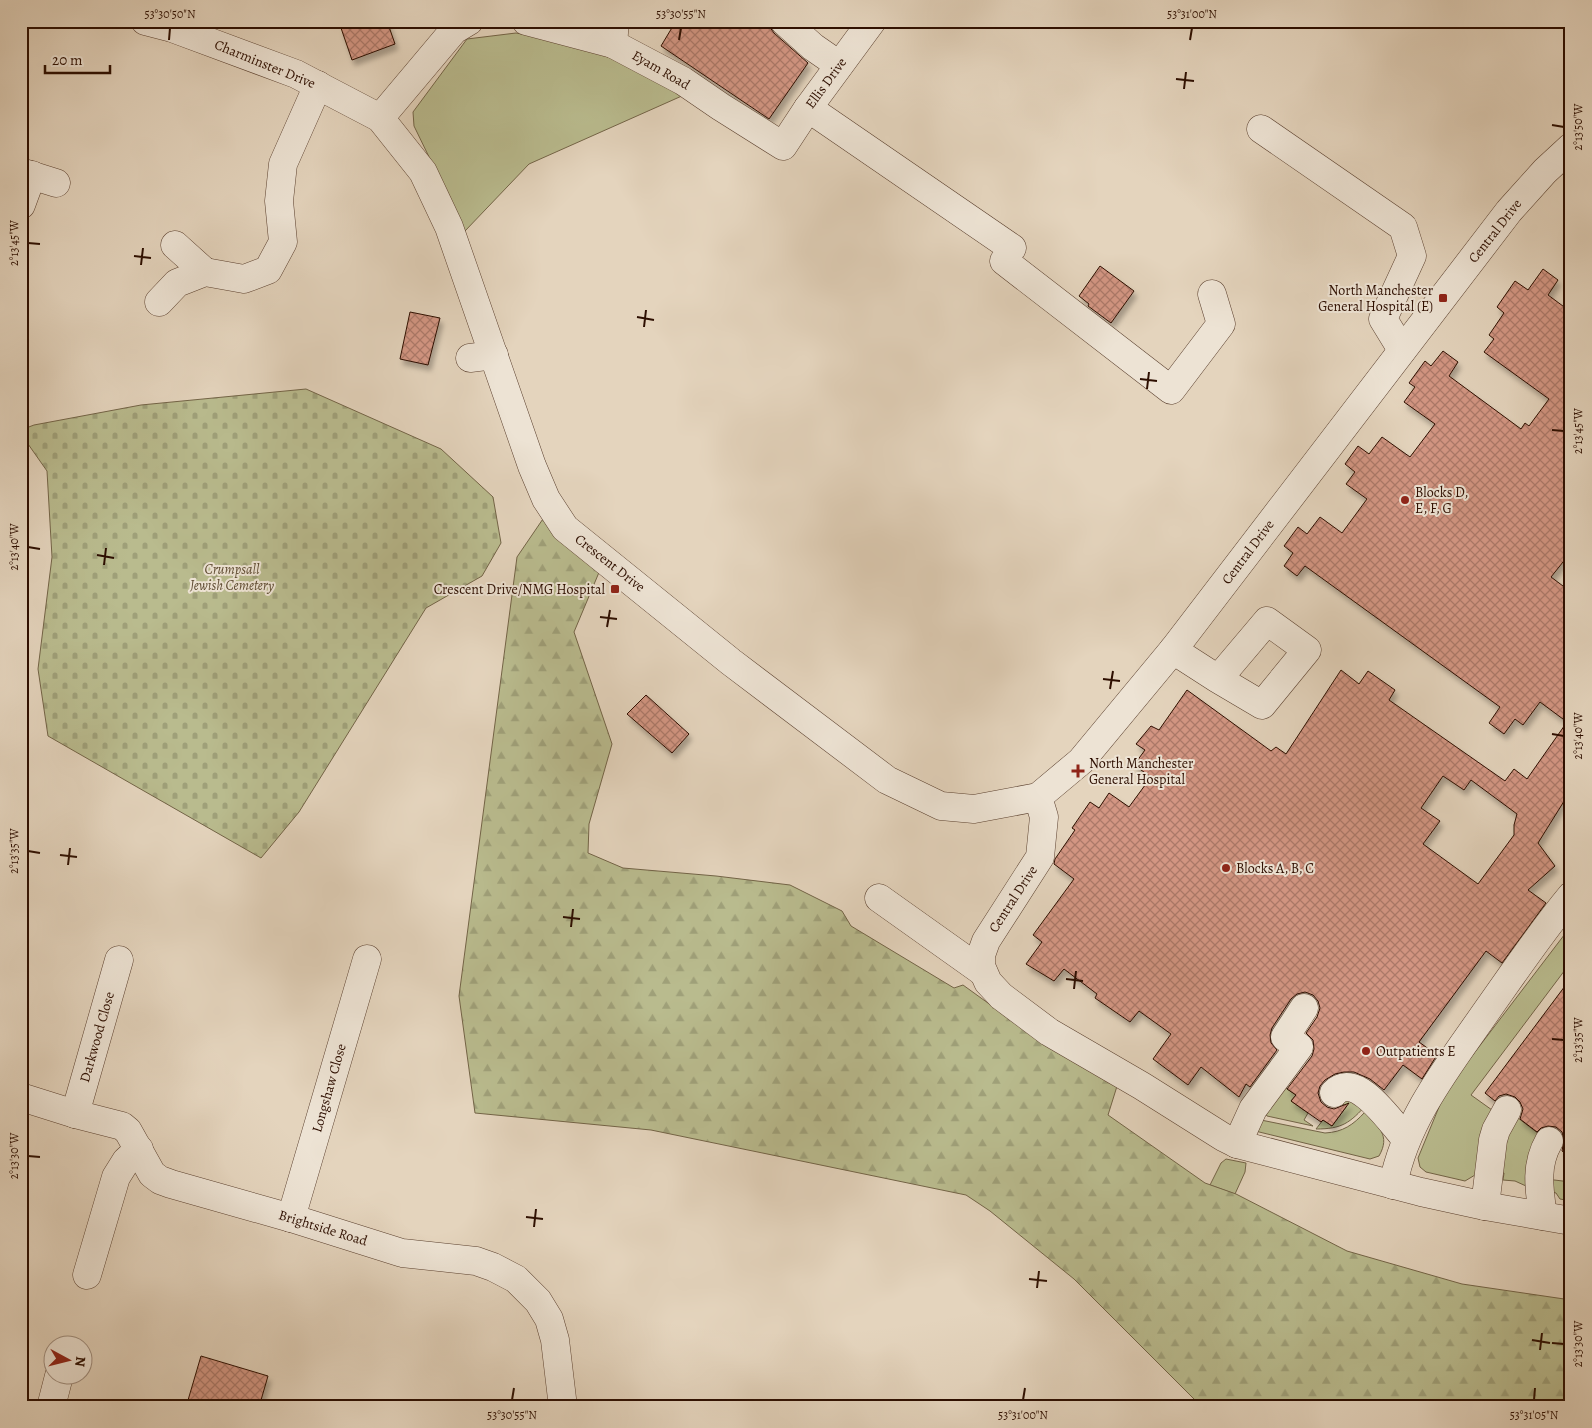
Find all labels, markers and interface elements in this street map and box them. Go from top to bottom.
text: 53°30'50"N [144,6,196,22]
text: 53°30'55"N [656,6,706,22]
text: 53°31'00"N [1167,6,1217,22]
street label: Charminster Drive [212,35,318,93]
scale bar [45,42,110,74]
street label: Eyam Road [629,46,694,94]
text: 20 m [52,50,83,70]
street label: Ellis Drive [801,54,851,112]
text: 2°13'50"W [1570,103,1586,150]
street label: Central Drive [1464,195,1526,267]
text: 2°13'45"W [6,219,22,266]
place label: North Manchester General Hospital (E) [1318,281,1434,316]
marker: North Manchester General Hospital (E) [1437,292,1449,304]
text: 2°13'45"W [1570,407,1586,454]
place label: Blocks D, E, F, G [1415,483,1468,518]
marker: Blocks D, E, F, G [1399,494,1411,506]
street label: Central Drive [1217,516,1279,588]
text: 2°13'40"W [6,523,22,571]
street label: Crescent Drive [571,530,649,596]
park label: Crumpsall Jewish Cemetery [189,560,274,595]
place label: Crescent Drive/NMG Hospital [434,580,606,599]
marker: Crescent Drive/NMG Hospital [609,583,621,595]
text: 2°13'40"W [1570,712,1586,760]
place label: North Manchester General Hospital [1089,754,1194,789]
marker: North Manchester General Hospital [1071,764,1085,778]
text: 2°13'35"W [6,827,22,874]
place label: Blocks A, B, C [1236,859,1314,878]
street label: Central Drive [984,862,1042,936]
marker: Blocks A, B, C [1220,862,1232,874]
street label: Darkwood Close [75,989,119,1085]
text: 2°13'35"W [1570,1016,1586,1063]
street label: Longshaw Close [307,1041,351,1135]
place label: Outpatients E [1376,1042,1456,1061]
marker: Outpatients E [1360,1045,1372,1057]
text: 2°13'30"W [6,1132,22,1179]
street label: Brightside Road [276,1205,370,1251]
text: 2°13'30"W [1570,1320,1586,1367]
north arrow [42,1336,92,1386]
text: N [70,1355,90,1368]
text: 53°30'55"N [487,1407,537,1423]
text: 53°31'00"N [998,1407,1048,1423]
text: 53°31'05"N [1510,1407,1559,1423]

